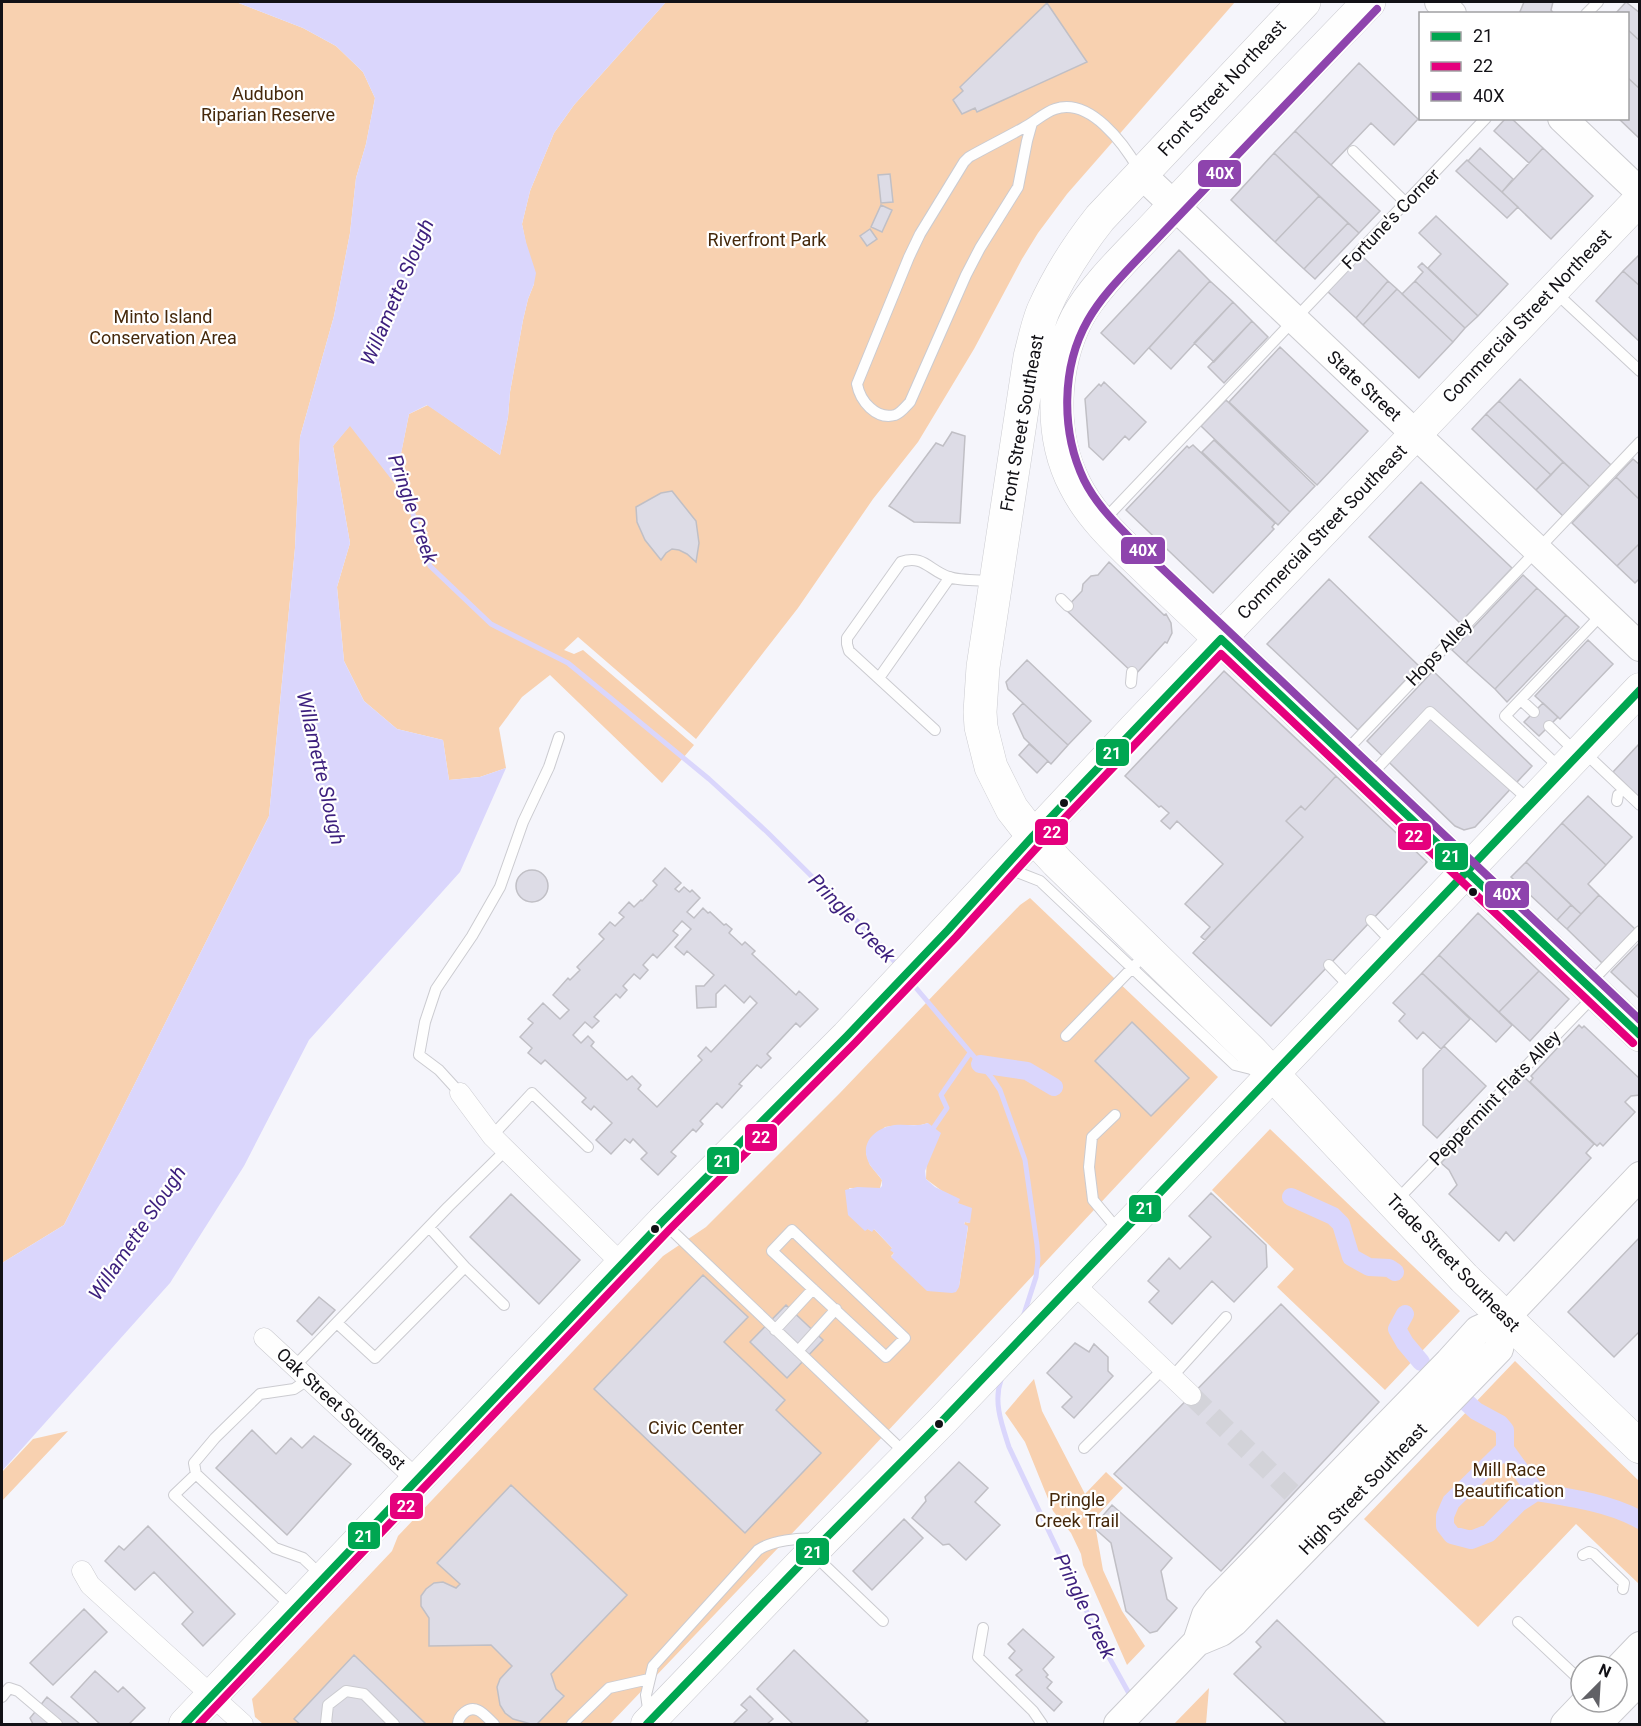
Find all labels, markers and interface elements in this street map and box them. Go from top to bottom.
legend [1419,12,1629,120]
street label: Front Street Northeast [1153,15,1290,160]
text: 21 [1473,25,1493,46]
text: 22 [1473,55,1493,76]
park label: Audubon Riparian Reserve [201,83,335,125]
text: 40X [1473,85,1505,106]
line badge: 40X [1197,159,1242,188]
text: 40X [1206,164,1234,183]
street label: Fortune's Corner [1337,164,1444,273]
water label: Willamette Slough [355,215,439,369]
street label: Commercial Street Northeast [1438,224,1615,407]
park label: Riverfront Park [708,229,827,250]
park label: Minto Island Conservation Area [89,306,237,348]
street label: Front Street Southeast [996,333,1047,513]
street label: State Street [1323,346,1406,425]
street label: Commercial Street Southeast [1233,440,1411,623]
water label: Pringle Creek [383,451,443,568]
line badge: 40X [1120,536,1166,565]
text: 40X [1129,541,1157,560]
street label: Hops Alley [1401,613,1476,690]
water label: Willamette Slough [292,689,350,847]
line badge: 21 [1095,738,1130,767]
text: 21 [1103,744,1121,763]
unlabelled marker [1058,797,1070,809]
line badge: 22 [1034,818,1069,846]
line badge: 22 [1397,822,1432,851]
text: 22 [1043,823,1061,842]
text: 22 [1405,827,1423,846]
line badge: 21 [1434,842,1469,871]
text: 21 [1442,847,1460,866]
water label: Pringle Creek [804,868,901,968]
line badge: 40X [1484,880,1530,909]
text: 40X [1493,885,1521,904]
unlabelled marker [1467,886,1479,898]
street label: Peppermint Flats Alley [1425,1026,1565,1169]
line badge: 22 [744,1123,778,1152]
text: 22 [752,1128,770,1147]
line badge: 21 [706,1146,740,1175]
text: 21 [714,1152,732,1171]
water label: Willamette Slough [83,1161,191,1305]
street label: Trade Street Southeast [1382,1190,1525,1336]
line badge: 21 [1128,1194,1162,1223]
text: 21 [1136,1199,1154,1218]
unlabelled marker [649,1223,661,1235]
street label: Oak Street Southeast [272,1343,410,1474]
park label: Civic Center [648,1417,744,1438]
unlabelled marker [933,1418,945,1430]
street label: High Street Southeast [1294,1418,1431,1559]
park label: Mill Race Beautification [1454,1459,1564,1501]
park label: Pringle Creek Trail [1035,1489,1119,1531]
line badge: 22 [389,1492,424,1520]
text: 22 [397,1497,415,1516]
line badge: 21 [347,1521,381,1550]
text: 21 [355,1527,373,1546]
line badge: 21 [795,1537,830,1566]
text: 21 [804,1543,822,1562]
water label: Pringle Creek [1049,1549,1121,1664]
north arrow [1569,1654,1629,1714]
text: N [1596,1660,1614,1682]

